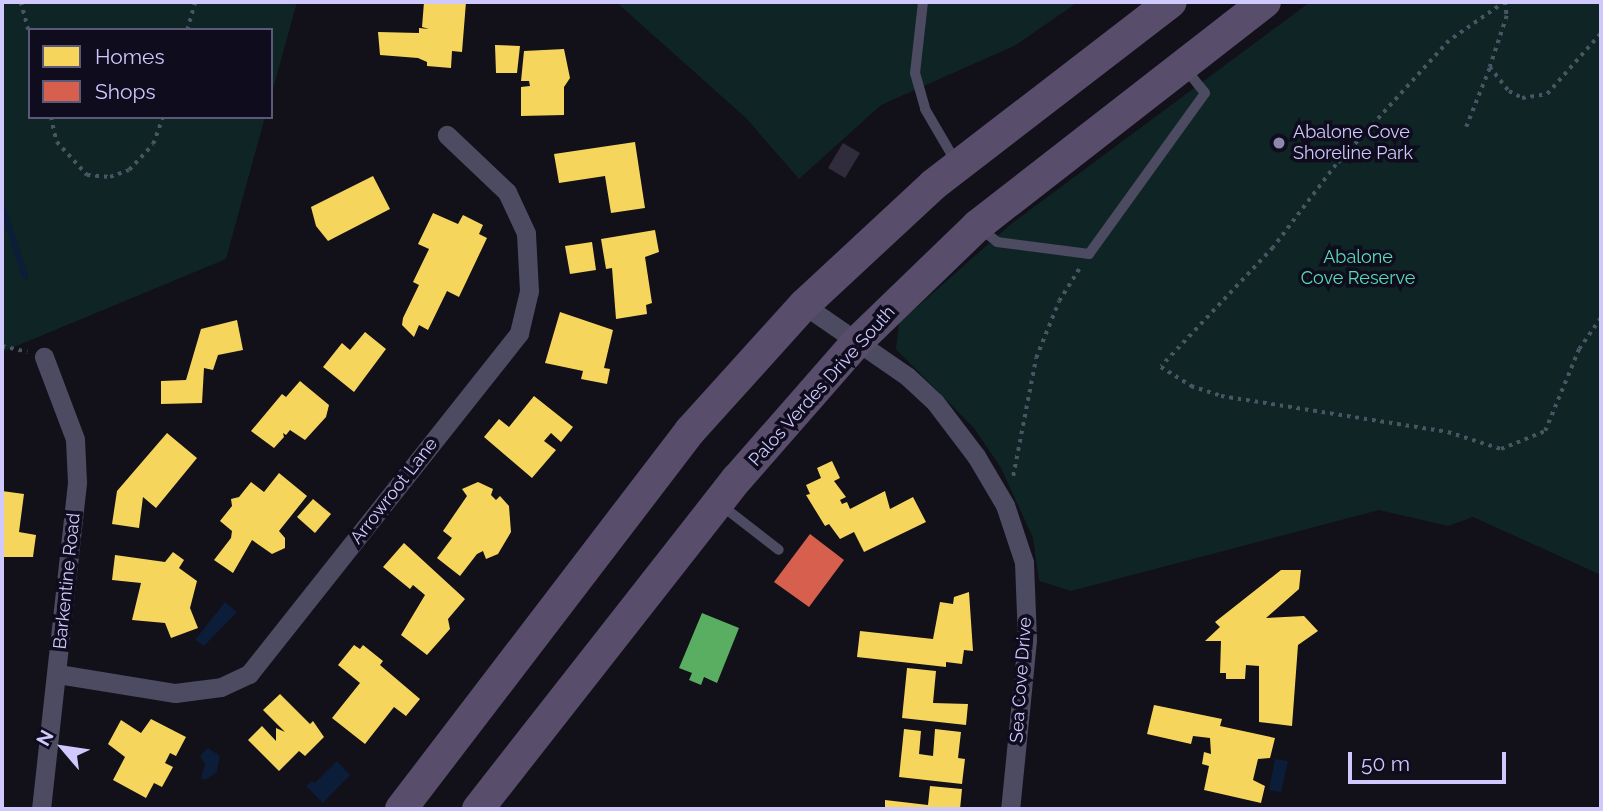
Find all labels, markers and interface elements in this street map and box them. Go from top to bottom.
legend [28,28,273,119]
text: Homes [95,44,165,69]
text: Shops [95,79,156,104]
place label: Abalone Cove Shoreline Park [1293,122,1413,164]
marker: Abalone Cove Shoreline Park [1271,135,1287,151]
park label: Abalone Cove Reserve [1301,247,1415,290]
street label: Palos Verdes Drive South [744,301,900,471]
street label: Arrowroot Lane [346,434,442,548]
street label: Barkentine Road [49,512,85,650]
street label: Sea Cove Drive [1006,616,1036,744]
north arrow [28,713,98,783]
text: N [31,726,58,749]
scale bar [1351,738,1508,782]
text: 50 m [1361,751,1410,776]

